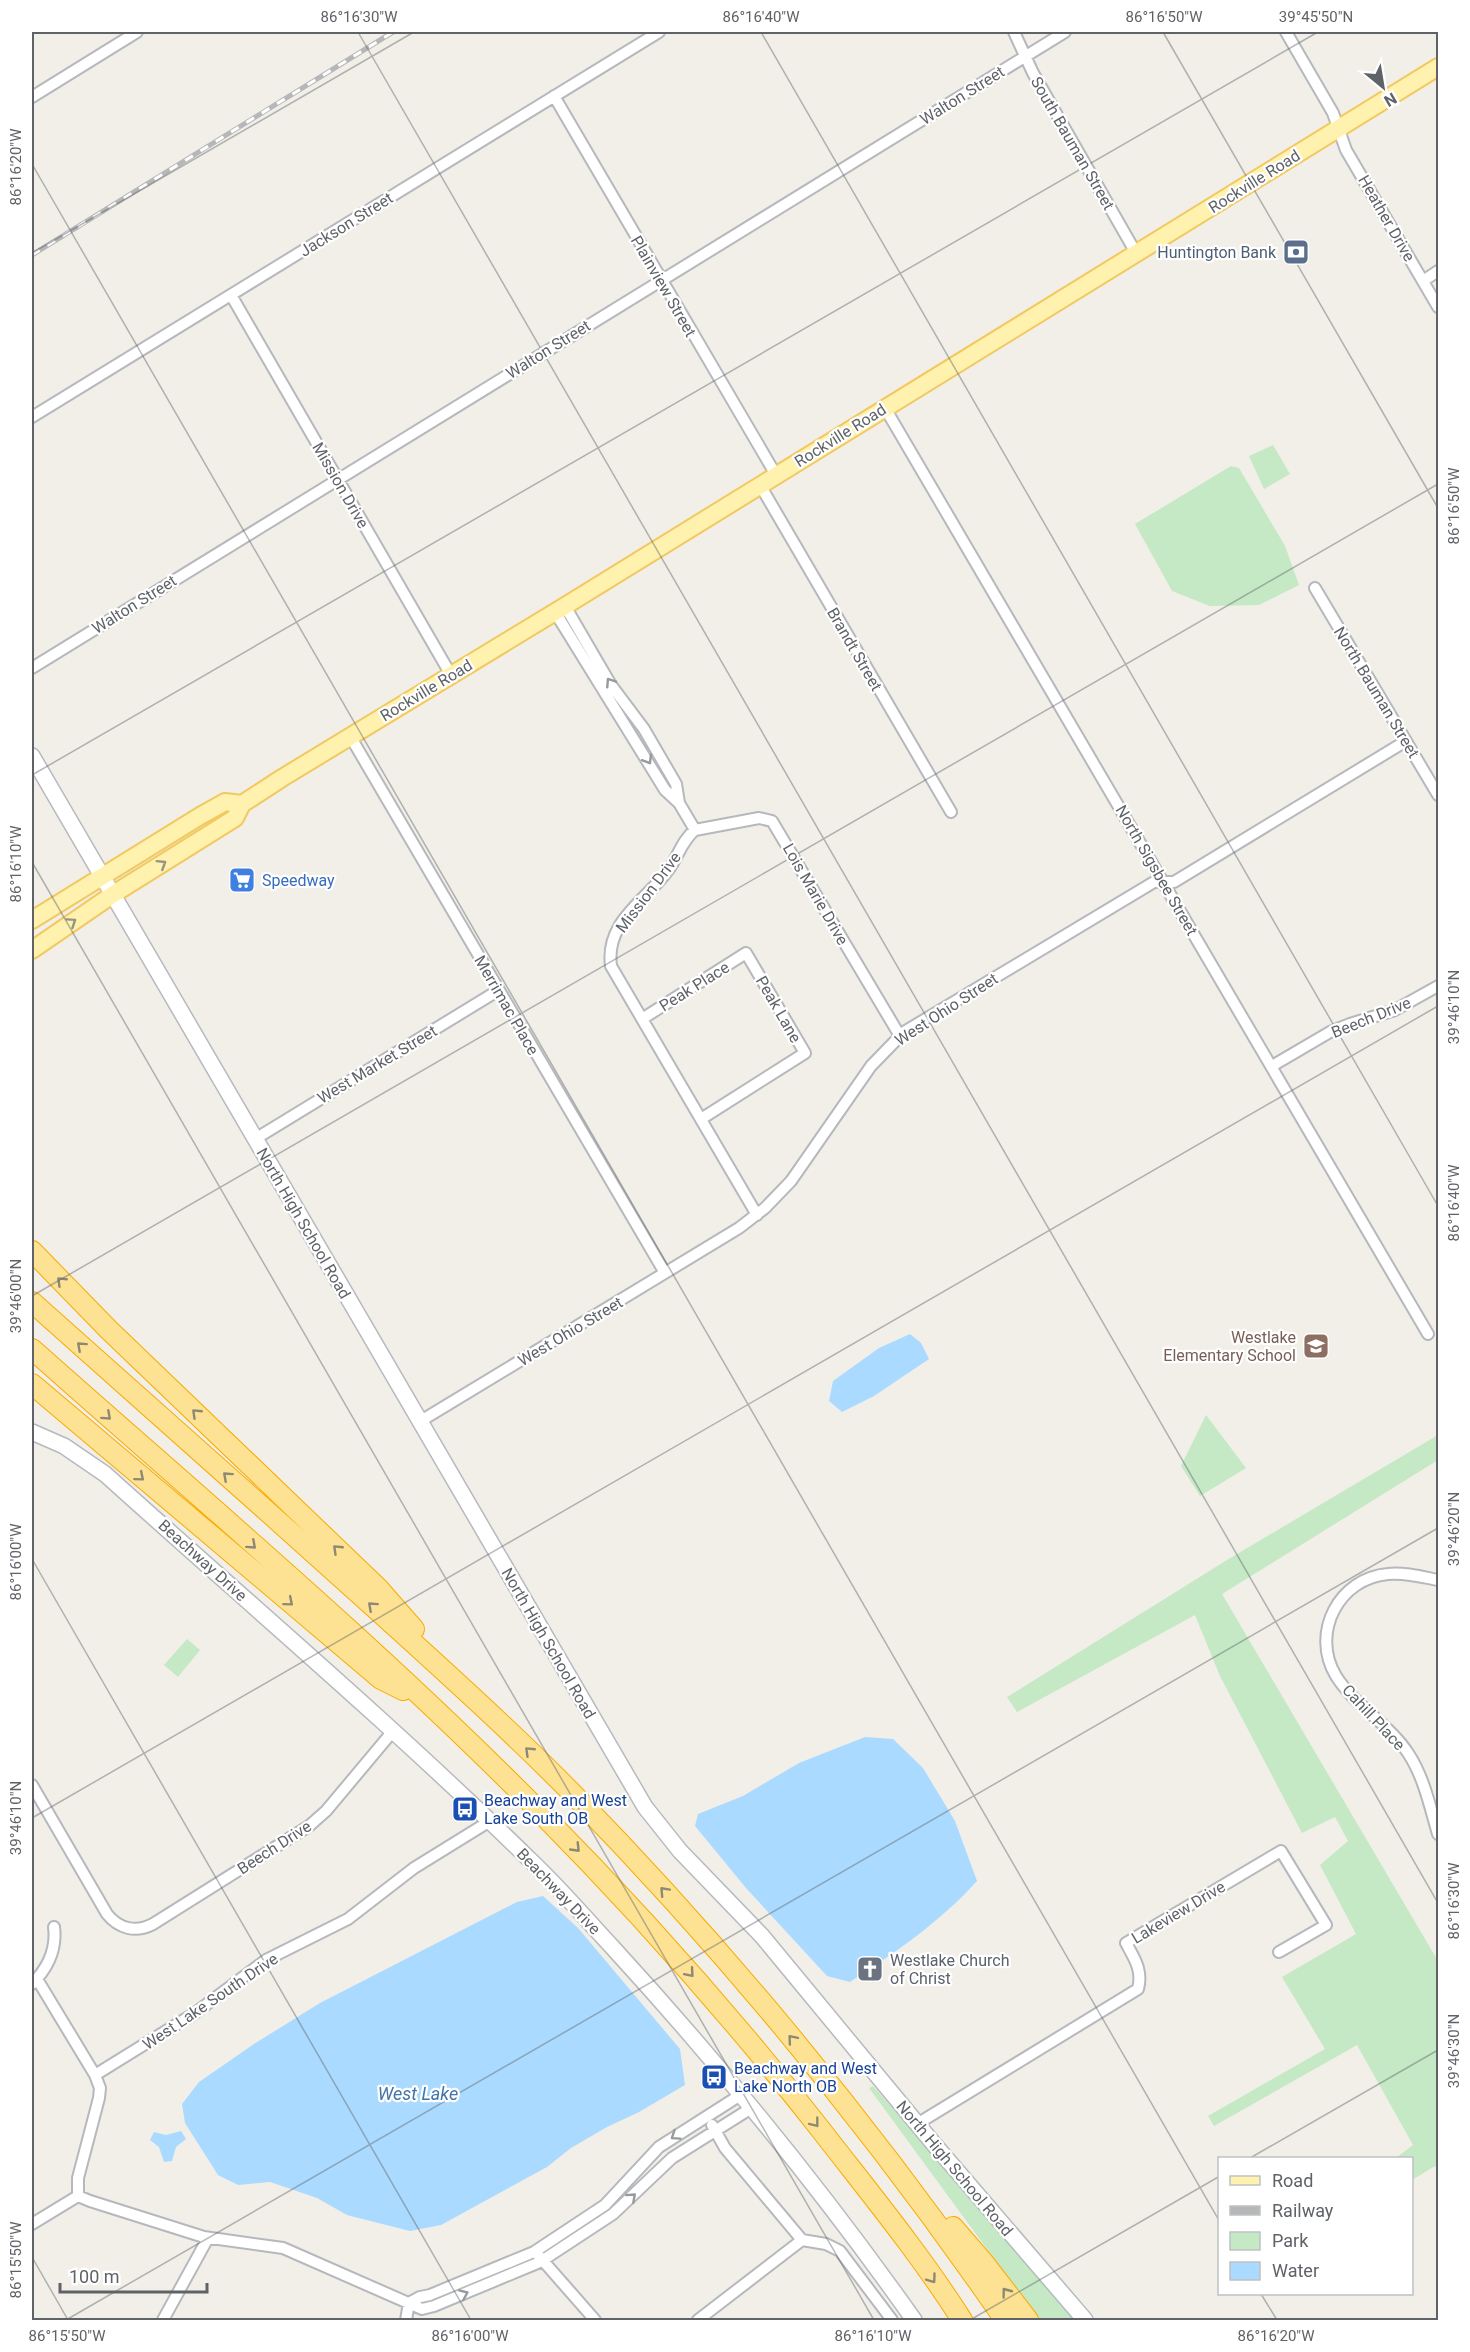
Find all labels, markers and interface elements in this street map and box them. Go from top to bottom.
text: 86°16'30"W [321,8,397,26]
text: 86°16'40"W [723,8,799,26]
text: 86°16'50"W [1126,8,1202,26]
text: 39°45'50"N [1279,8,1353,26]
north arrow [1353,57,1413,117]
street label: Walton Street [917,62,1008,129]
street label: South Bauman Street [1027,73,1118,213]
text: N [1381,89,1400,111]
text: 86°16'20"W [7,129,25,205]
street label: Rockville Road [1205,146,1303,217]
street label: Heather Drive [1354,172,1419,265]
street label: Jackson Street [296,188,396,261]
street label: Plainview Street [627,232,700,340]
bank icon: Huntington Bank [1281,237,1311,267]
place label: Huntington Bank [1157,243,1277,262]
street label: Walton Street [503,316,594,383]
street label: Rockville Road [791,400,889,471]
street label: Mission Drive [308,439,373,532]
text: 86°16'50"W [1445,468,1463,544]
street label: Walton Street [89,571,180,638]
street label: Brandt Street [823,604,886,694]
street label: North Bauman Street [1330,623,1423,761]
street label: Rockville Road [377,655,476,725]
one-way arrow [605,678,617,688]
one-way arrow [641,754,652,764]
street label: North Sigsbee Street [1112,802,1202,939]
text: 86°16'10"W [7,826,25,902]
street label: Lois Marie Drive [779,840,852,948]
street label: Mission Drive [612,848,685,936]
one-way arrow [156,860,166,872]
supermarket icon: Speedway [227,865,257,895]
place label: Speedway [262,871,335,890]
one-way arrow [66,918,76,930]
street label: Merrimac Place [470,952,543,1058]
street label: Peak Place [656,957,733,1015]
street label: West Ohio Street [891,969,1001,1050]
text: 39°46'10"N [1445,970,1463,1044]
street label: Peak Lane [752,972,805,1046]
street label: Beech Drive [1329,993,1414,1042]
street label: West Market Street [314,1021,440,1108]
street label: North High School Road [253,1144,355,1302]
text: 86°16'40"W [1445,1165,1463,1241]
text: 39°46'00"N [7,1259,25,1333]
one-way arrow [58,1278,69,1289]
street label: West Ohio Street [514,1293,626,1370]
place label: Westlake Elementary School [1163,1328,1296,1365]
school or university icon: Westlake Elementary School [1301,1331,1331,1361]
one-way arrow [77,1343,88,1354]
one-way arrow [100,1409,110,1420]
one-way arrow [193,1409,203,1420]
one-way arrow [133,1470,144,1481]
one-way arrow [223,1472,234,1483]
text: 39°46'20"N [1445,1492,1463,1566]
street label: Beachway Drive [155,1516,251,1605]
text: 86°16'00"W [7,1524,25,1600]
one-way arrow [246,1538,257,1549]
one-way arrow [333,1545,344,1556]
street label: North High School Road [498,1564,600,1722]
one-way arrow [282,1595,293,1606]
one-way arrow [369,1602,379,1613]
street label: Cahill Place [1338,1680,1409,1754]
one-way arrow [525,1747,535,1758]
text: 39°46'10"N [7,1781,25,1855]
place label: Beachway and West Lake South OB [484,1791,627,1828]
bus stop icon: Beachway and West Lake South OB [450,1794,480,1824]
street label: Beech Drive [234,1817,315,1878]
one-way arrow [568,1841,579,1852]
street label: Beachway Drive [513,1844,605,1938]
text: 86°16'30"W [1445,1863,1463,1939]
street label: Lakeview Drive [1128,1877,1228,1948]
one-way arrow [660,1888,671,1898]
street label: West Lake South Drive [139,1949,282,2054]
place label: Westlake Church of Christ [890,1951,1009,1988]
church icon: Westlake Church of Christ [855,1954,885,1984]
one-way arrow [683,1966,694,1977]
text: 39°46'30"N [1445,2014,1463,2088]
one-way arrow [788,2034,799,2045]
place label: Beachway and West Lake North OB [734,2059,877,2096]
bus stop icon: Beachway and West Lake North OB [699,2062,729,2092]
water label: West Lake [378,2083,458,2104]
street label: North High School Road [892,2097,1017,2240]
one-way arrow [808,2116,819,2127]
one-way arrow [671,2129,682,2140]
legend [1218,2157,1413,2295]
text: Road [1272,2170,1313,2191]
one-way arrow [625,2194,636,2205]
text: Railway [1272,2200,1334,2221]
text: 86°15'50"W [7,2222,25,2298]
text: Park [1272,2230,1309,2251]
scale bar [60,2256,207,2294]
text: Water [1272,2260,1319,2281]
text: 100 m [69,2266,120,2287]
one-way arrow [925,2272,936,2283]
one-way arrow [1002,2287,1013,2298]
one-way arrow [458,2289,469,2301]
text: 86°15'50"W [29,2327,105,2345]
text: 86°16'00"W [432,2327,508,2345]
text: 86°16'10"W [835,2327,911,2345]
text: 86°16'20"W [1238,2327,1314,2345]

